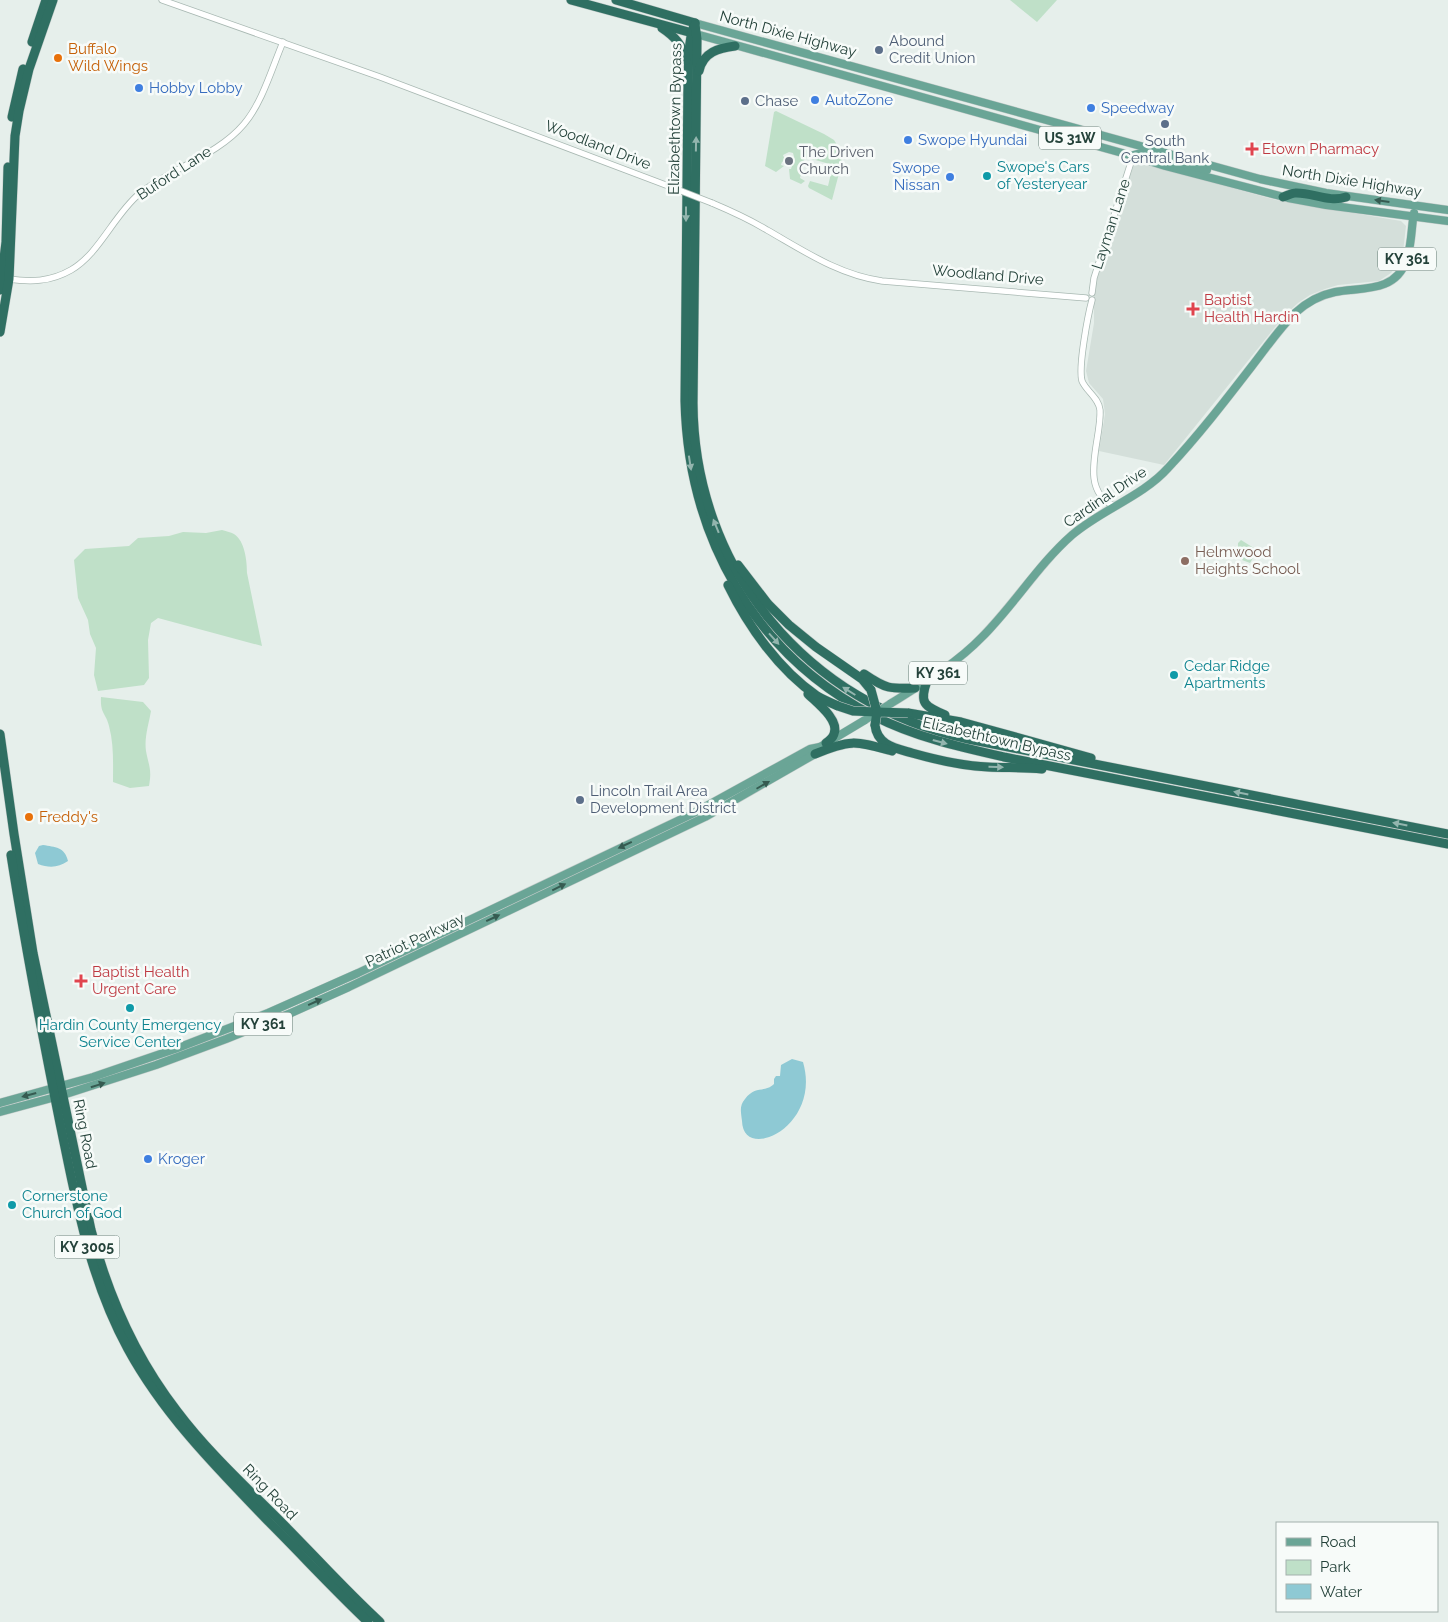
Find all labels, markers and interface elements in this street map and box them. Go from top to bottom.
street label: North Dixie Highway [718,7,858,61]
place label: Abound Credit Union [889,32,976,67]
place label: Buffalo Wild Wings [68,40,148,75]
street label: Elizabethtown Bypass [665,43,685,195]
marker: Abound Credit Union [873,44,885,56]
marker: Buffalo Wild Wings [52,52,64,64]
place label: Hobby Lobby [149,79,243,97]
marker: Hobby Lobby [133,82,145,94]
place label: AutoZone [825,91,893,109]
place label: Chase [755,92,798,110]
marker: AutoZone [809,94,821,106]
marker: Chase [739,95,751,107]
place label: Speedway [1101,99,1174,117]
marker: Speedway [1085,102,1097,114]
street label: Woodland Drive [543,117,654,174]
marker: South Central Bank [1159,118,1171,130]
road number: US 31W [1039,126,1101,150]
place label: Swope Hyundai [918,131,1027,149]
place label: South Central Bank [1121,132,1209,167]
marker: Swope Hyundai [902,134,914,146]
one-way arrow [692,136,700,152]
place label: Etown Pharmacy [1262,140,1379,158]
street label: Buford Lane [133,142,215,204]
place label: The Driven Church [799,143,874,178]
marker: Etown Pharmacy [1246,143,1258,155]
marker: The Driven Church [783,155,795,167]
place label: Swope's Cars of Yesteryear [997,158,1089,193]
place label: Swope Nissan [892,159,940,194]
street label: North Dixie Highway [1281,161,1423,201]
marker: Swope's Cars of Yesteryear [981,170,993,182]
marker: Swope Nissan [944,171,956,183]
street label: Layman Lane [1088,176,1134,271]
one-way arrow [1374,197,1390,205]
one-way arrow [682,206,690,222]
road number: KY 361 [1378,248,1436,270]
street label: Woodland Drive [932,261,1045,289]
place label: Baptist Health Hardin [1204,291,1299,326]
marker: Baptist Health Hardin [1186,302,1200,316]
one-way arrow [687,456,695,472]
street label: Cardinal Drive [1060,463,1150,531]
one-way arrow [712,518,720,533]
place label: Helmwood Heights School [1195,543,1301,578]
marker: Helmwood Heights School [1179,555,1191,567]
one-way arrow [768,633,780,645]
place label: Cedar Ridge Apartments [1184,657,1270,692]
road number: KY 361 [909,661,967,684]
marker: Cedar Ridge Apartments [1168,669,1180,681]
one-way arrow [842,686,855,695]
street label: Elizabethtown Bypass [921,713,1073,765]
one-way arrow [932,738,947,746]
one-way arrow [989,764,1005,772]
one-way arrow [756,780,769,789]
place label: Lincoln Trail Area Development District [590,782,736,817]
one-way arrow [1233,789,1248,797]
marker: Lincoln Trail Area Development District [574,794,586,806]
place label: Freddy's [39,808,98,826]
marker: Freddy's [23,811,35,823]
one-way arrow [1393,820,1408,828]
one-way arrow [618,842,632,850]
one-way arrow [552,883,566,891]
street label: Patriot Parkway [363,909,467,971]
one-way arrow [486,914,501,923]
place label: Baptist Health Urgent Care [92,963,189,998]
marker: Baptist Health Urgent Care [74,974,88,988]
one-way arrow [308,998,322,1006]
marker: Hardin County Emergency Service Center [124,1002,136,1014]
road number: KY 361 [234,1012,292,1036]
place label: Hardin County Emergency Service Center [39,1016,221,1051]
one-way arrow [90,1080,105,1088]
one-way arrow [21,1091,36,1099]
street label: Ring Road [69,1098,101,1170]
place label: Kroger [158,1150,206,1168]
marker: Kroger [142,1153,154,1165]
place label: Cornerstone Church of God [22,1187,122,1222]
marker: Cornerstone Church of God [6,1199,18,1211]
road number: KY 3005 [54,1236,120,1258]
street label: Ring Road [239,1460,301,1524]
legend [1276,1522,1438,1612]
text: Road [1320,1533,1356,1551]
text: Park [1320,1558,1351,1576]
text: Water [1320,1583,1363,1601]

